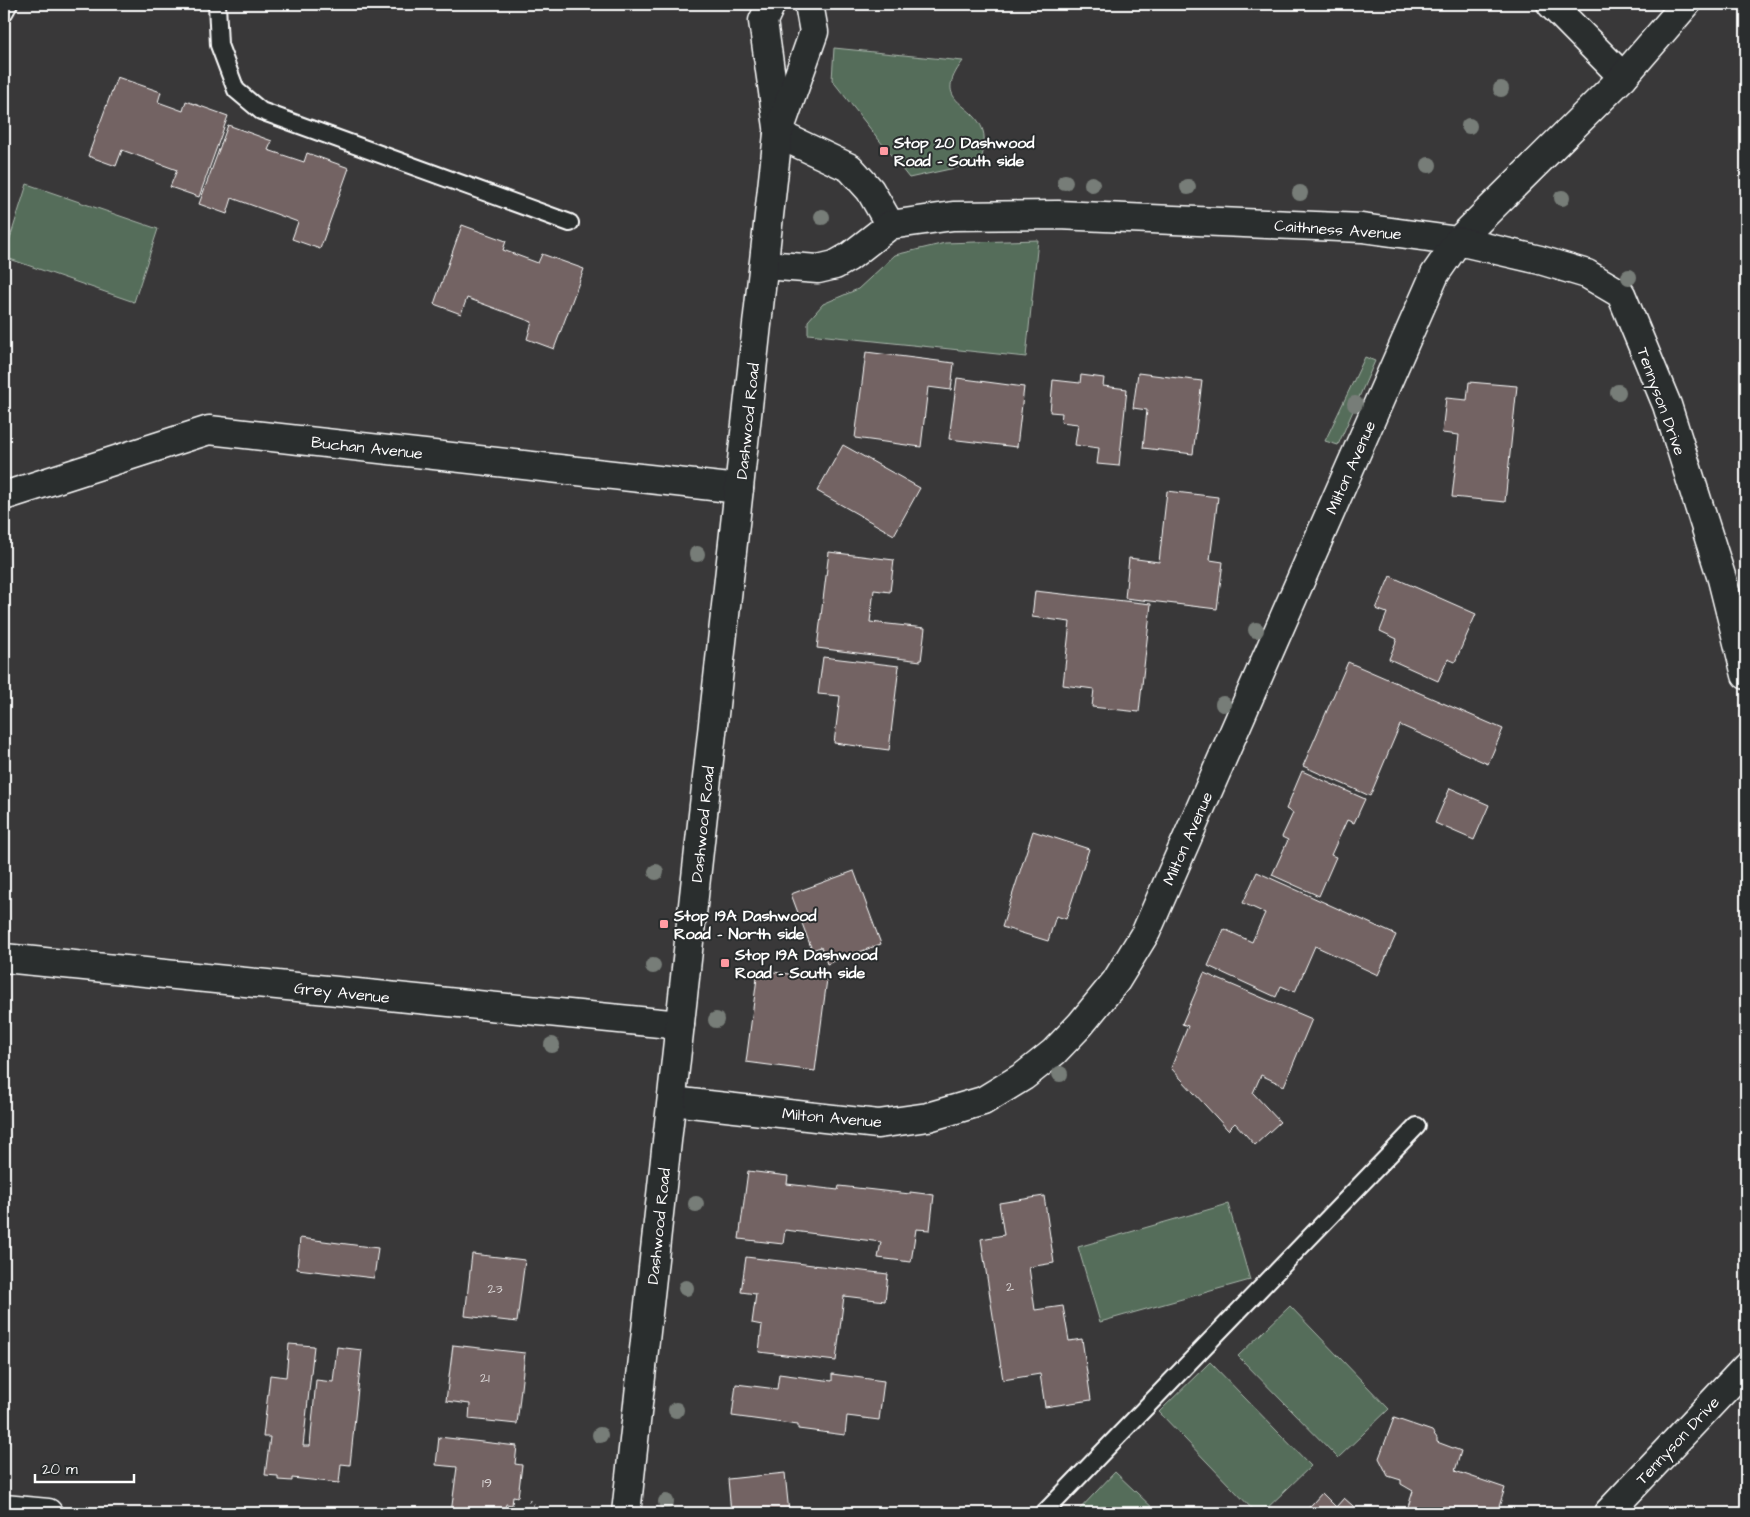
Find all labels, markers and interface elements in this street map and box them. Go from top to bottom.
place label: Stop 20 Dashwood Road - South side [893,132,1035,172]
marker: Stop 20 Dashwood Road - South side [878,145,890,157]
street label: Caithness Avenue [1274,215,1403,245]
street label: Tennyson Drive [1630,344,1691,459]
street label: Dashwood Road [731,362,765,480]
street label: Milton Avenue [1321,417,1381,518]
street label: Buchan Avenue [310,431,424,465]
street label: Dashwood Road [686,765,720,883]
street label: Milton Avenue [1158,788,1218,889]
place label: Stop 19A Dashwood Road - North side [673,905,817,945]
marker: Stop 19A Dashwood Road - North side [658,918,670,930]
place label: Stop 19A Dashwood Road - South side [734,944,878,984]
marker: Stop 19A Dashwood Road - South side [719,957,731,969]
street label: Grey Avenue [293,977,391,1010]
street label: Milton Avenue [781,1103,883,1133]
street label: Dashwood Road [642,1167,676,1285]
house number: 2 [1006,1277,1014,1297]
house number: 23 [487,1279,503,1299]
house number: 21 [480,1368,490,1388]
street label: Tennyson Drive [1631,1391,1725,1490]
scale bar [35,1452,134,1484]
text: 20 m [42,1459,78,1480]
house number: 19 [482,1473,492,1493]

